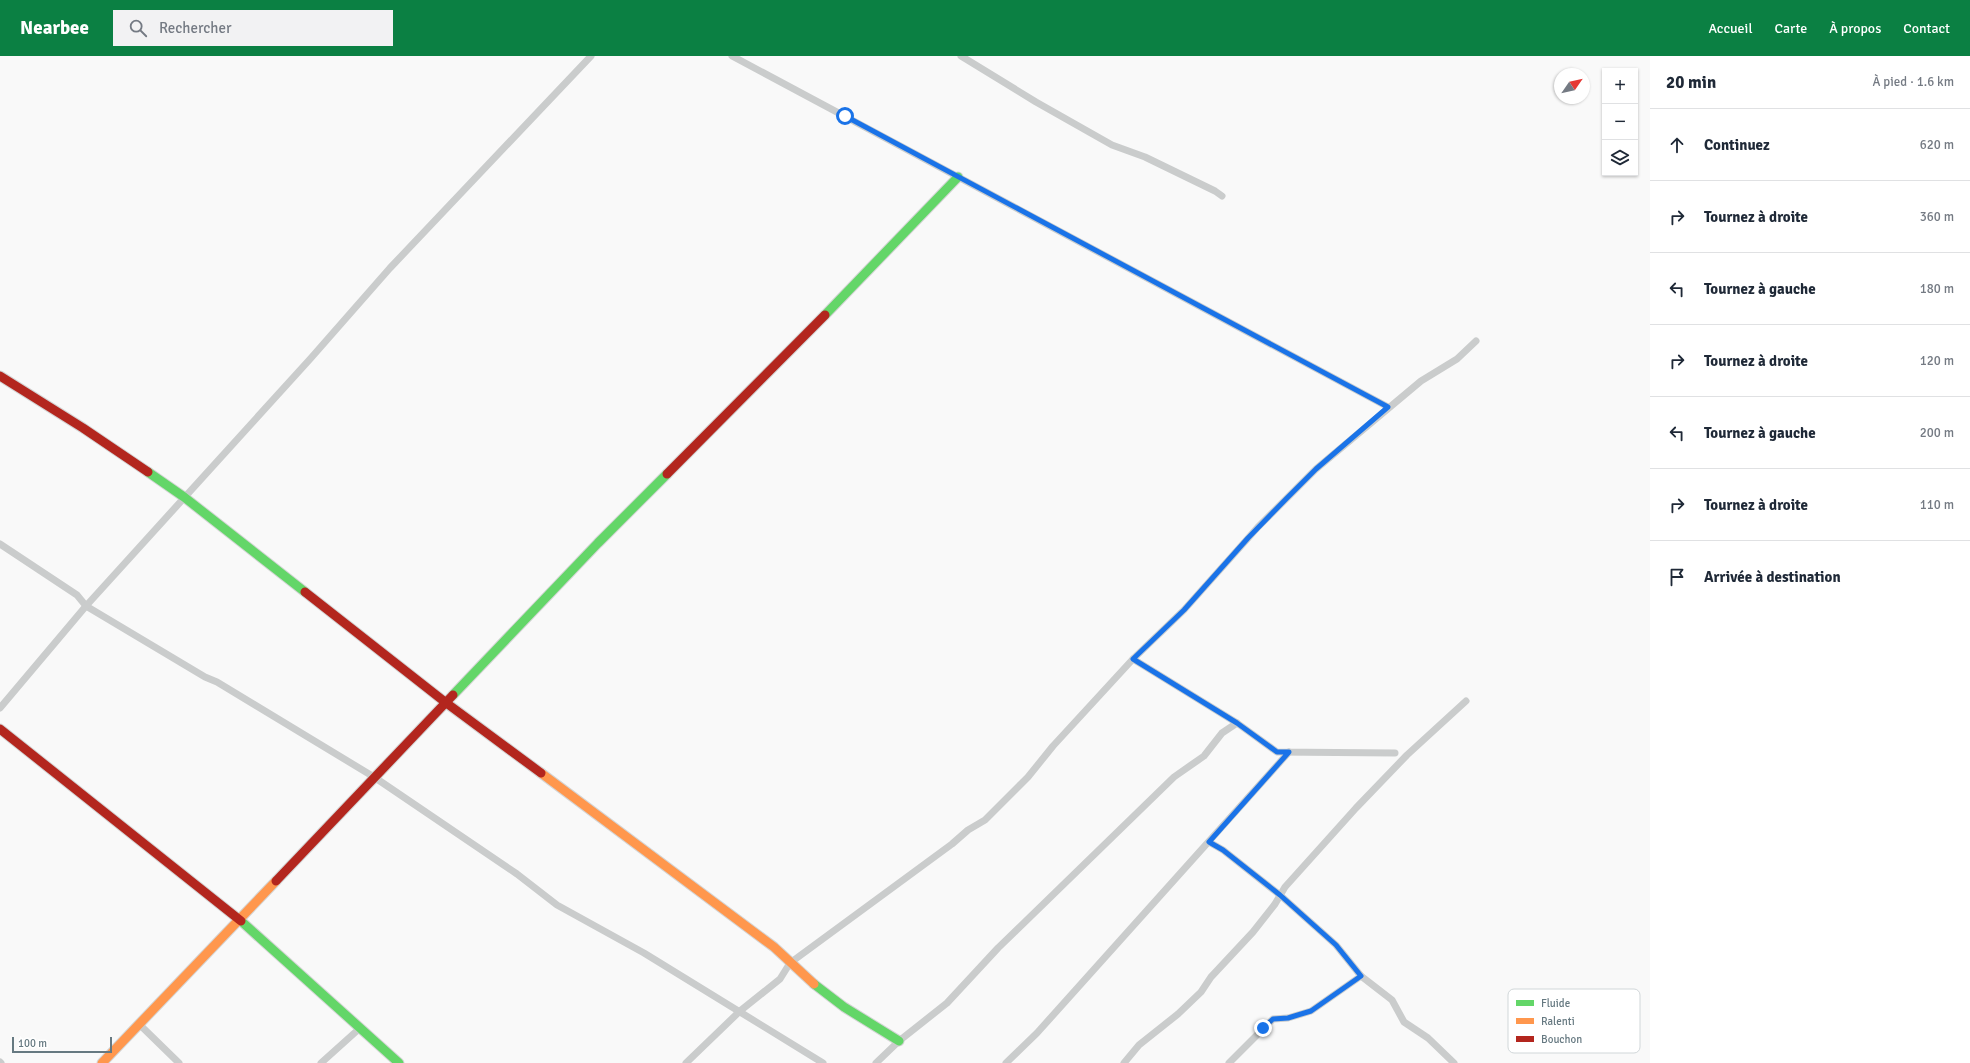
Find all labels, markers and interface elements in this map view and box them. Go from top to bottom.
search box [113,10,393,46]
text: Nearbee [20,16,89,40]
icon: search [127,17,149,39]
text: Rechercher [159,19,232,37]
text: Accueil [1708,20,1753,37]
text: Carte [1775,20,1807,37]
text: À propos [1829,20,1881,37]
text: Contact [1903,20,1950,37]
north arrow [1554,68,1590,104]
map controls [1602,68,1638,176]
button: + [1602,68,1638,104]
text: 20 min [1666,72,1716,93]
text: À pied · 1.6 km [1873,74,1954,90]
button: − [1602,104,1638,140]
route start [836,107,854,125]
icon: ahead [1666,134,1688,156]
text: Continuez [1704,136,1770,154]
text: 620 m [1920,137,1954,153]
button: layers [1602,140,1638,176]
icon: right [1666,206,1688,228]
text: Tournez à droite [1704,208,1808,226]
text: 360 m [1920,209,1954,225]
icon: left [1666,278,1688,300]
text: Tournez à gauche [1704,280,1816,298]
text: 180 m [1920,281,1954,297]
icon: right [1666,350,1688,372]
text: Tournez à droite [1704,352,1808,370]
text: 120 m [1920,353,1954,369]
icon: left [1666,422,1688,444]
text: Tournez à gauche [1704,424,1816,442]
text: 200 m [1920,425,1954,441]
icon: right [1666,494,1688,516]
text: Tournez à droite [1704,496,1808,514]
text: 110 m [1920,497,1954,513]
icon: arrive [1666,566,1688,588]
text: Arrivée à destination [1704,568,1841,586]
legend [1508,989,1640,1053]
text: Fluide [1541,997,1570,1010]
text: Ralenti [1541,1015,1575,1028]
route end [1254,1019,1272,1037]
text: Bouchon [1541,1033,1582,1046]
scale bar [12,1035,112,1054]
text: 100 m [18,1037,47,1050]

